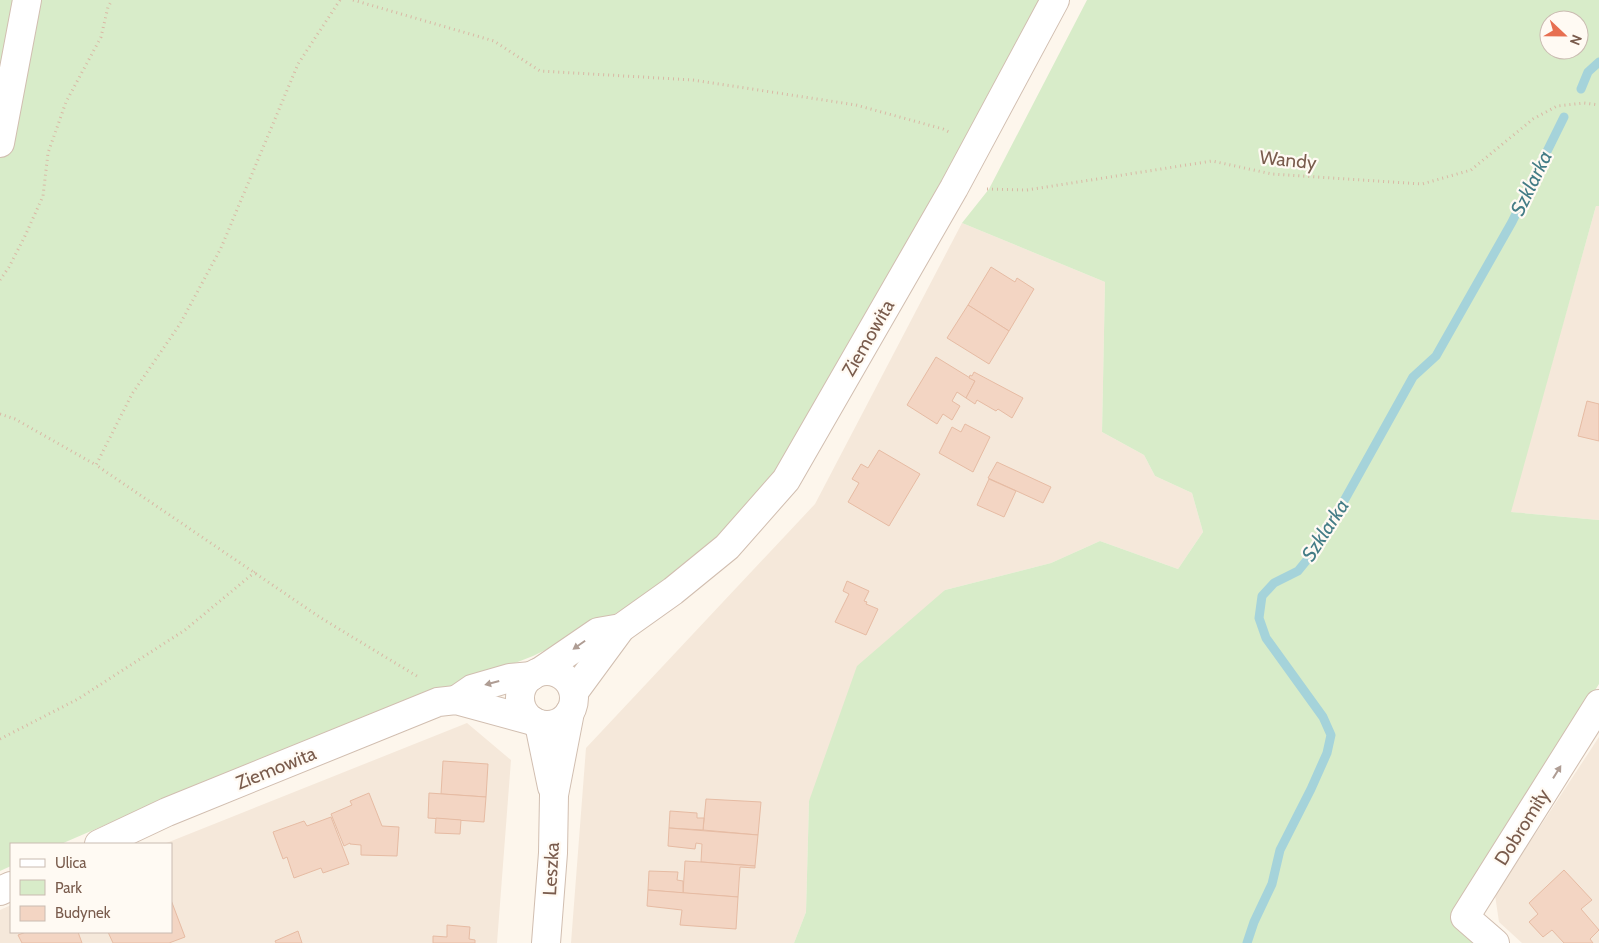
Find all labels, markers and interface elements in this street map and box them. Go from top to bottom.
north arrow [1539,10,1589,60]
text: N [1566,32,1586,48]
street label: Wandy [1258,146,1318,174]
water label: Szklarka [1505,147,1557,219]
street label: Ziemowita [837,296,899,380]
water label: Szklarka [1296,495,1354,565]
one-way arrow [573,639,586,650]
one-way arrow [485,680,500,688]
street label: Ziemowita [233,742,319,794]
one-way arrow [1552,765,1561,778]
street label: Dobromiły [1490,784,1555,869]
street label: Leszka [538,842,564,896]
legend [10,843,172,933]
text: Ulica [55,854,87,872]
text: Park [55,879,82,897]
text: Budynek [55,904,111,922]

